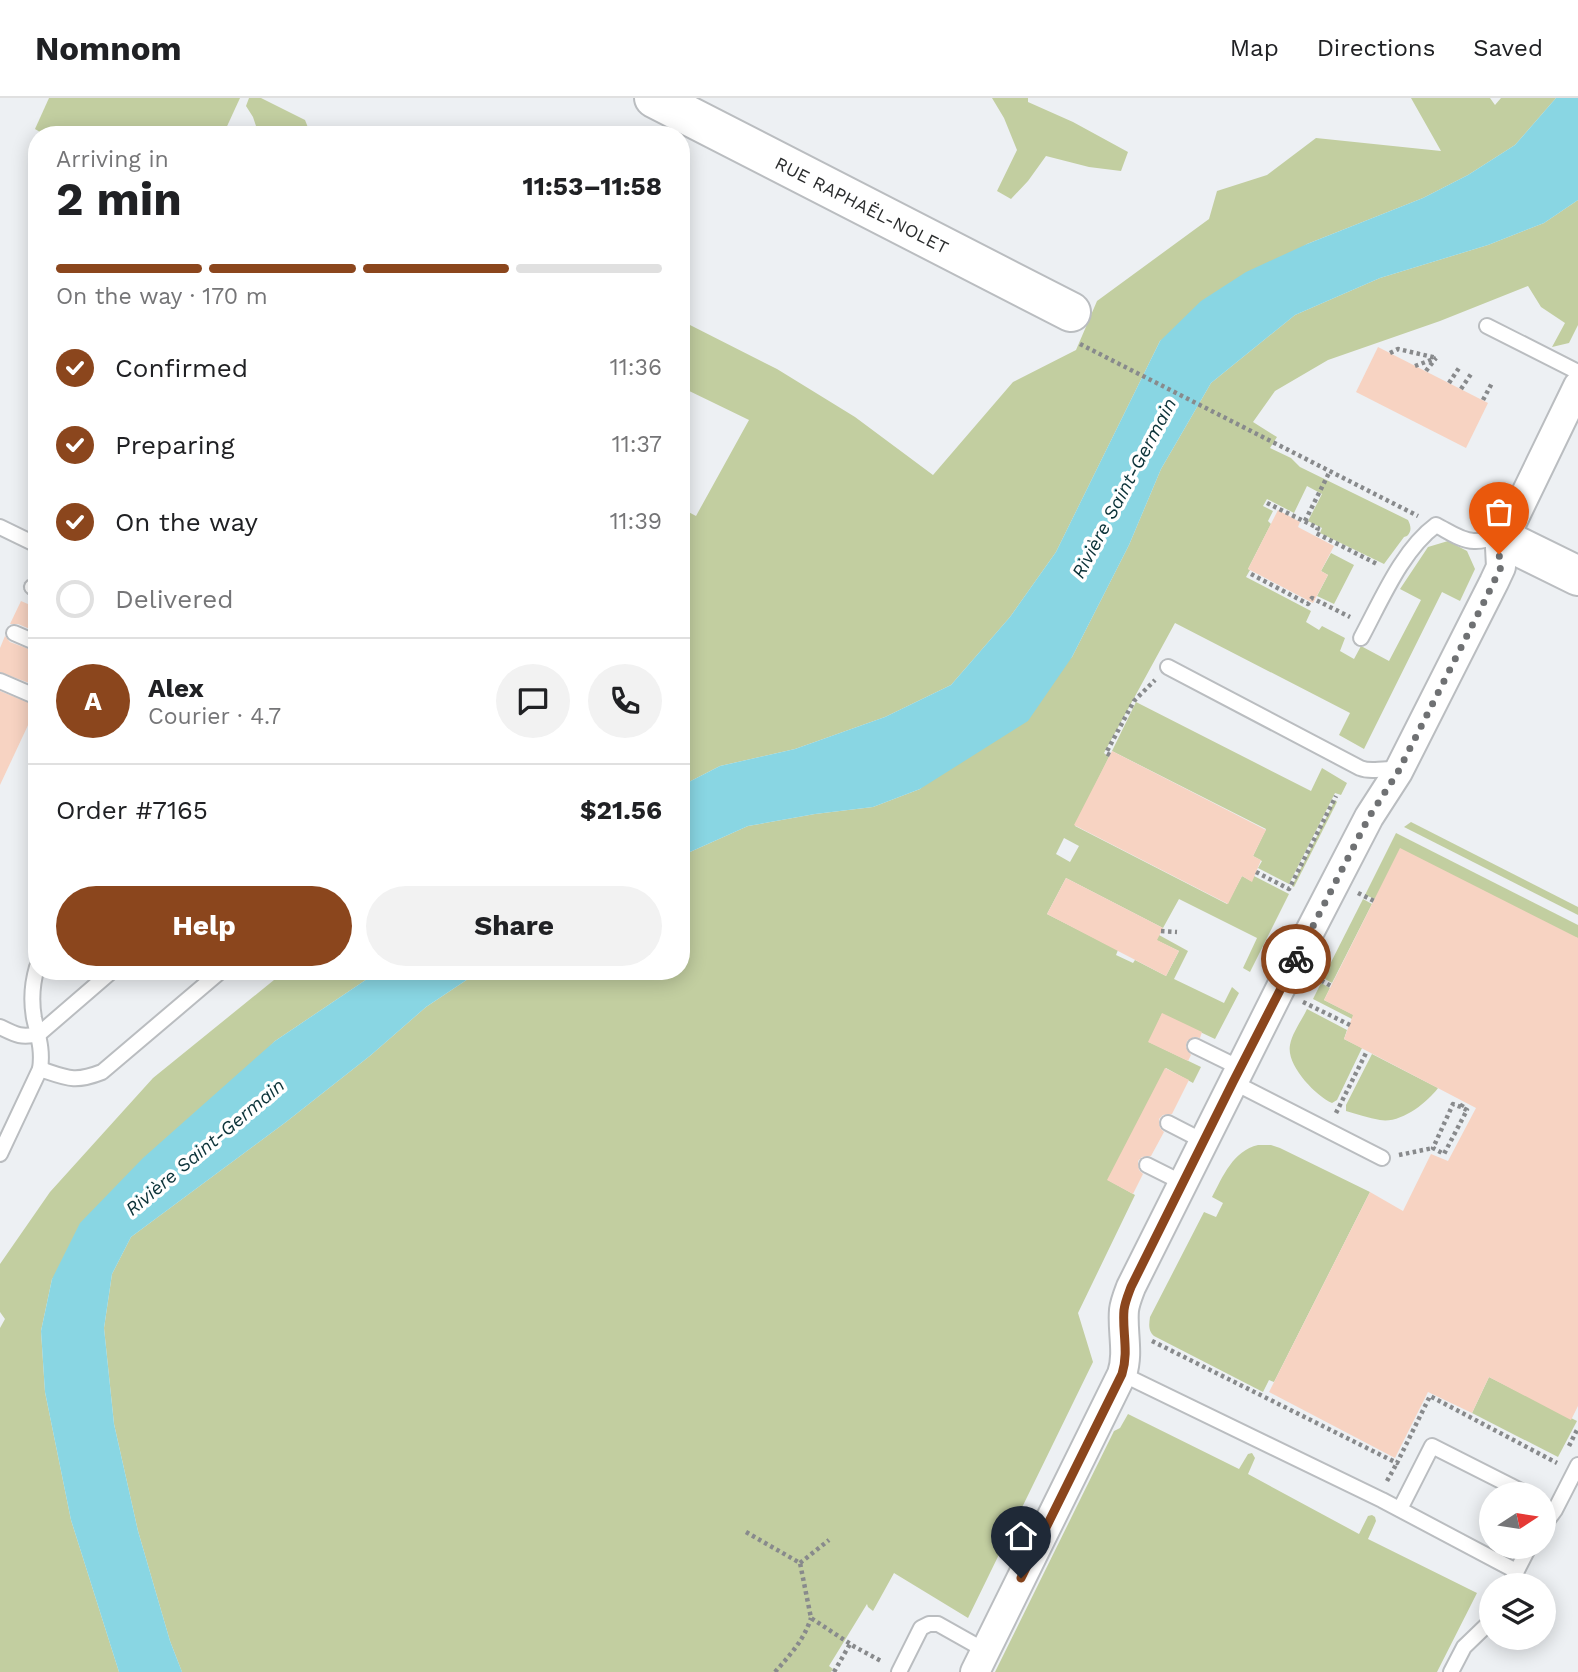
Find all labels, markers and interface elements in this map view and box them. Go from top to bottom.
text: Nomnom [35,29,181,68]
text: Map [1230,34,1279,62]
text: Directions [1317,34,1435,62]
text: Saved [1473,34,1543,62]
text: Arriving in [56,146,169,173]
street label: RUE RAPHAËL-NOLET [772,152,952,258]
text: 11:53–11:58 [522,171,662,201]
text: 2 min [56,172,182,226]
text: On the way · 170 m [56,283,268,310]
icon: check [56,349,94,387]
text: Confirmed [115,353,248,383]
text: 11:36 [610,354,662,381]
water label: Rivière Saint-Germain [1067,394,1181,582]
icon: check [56,426,94,464]
text: Preparing [115,430,235,460]
text: 11:37 [612,431,662,458]
pin [1469,482,1529,554]
icon: bag [1480,493,1518,531]
icon: check [56,503,94,541]
text: On the way [115,507,258,537]
text: 11:39 [610,508,662,535]
text: Delivered [115,584,234,614]
button: chat [496,664,570,738]
button: phone [588,664,662,738]
text: Alex [148,673,204,703]
text: A [84,686,102,716]
text: Courier · 4.7 [148,703,281,730]
text: Order #7165 [56,795,208,825]
text: $21.56 [580,795,662,825]
button: Help [56,886,352,966]
button: Share [366,886,662,966]
courier [1261,924,1331,994]
icon: bike [1277,940,1315,978]
water label: Rivière Saint-Germain [121,1074,289,1220]
north arrow [1479,1482,1556,1559]
map controls [1479,1482,1556,1650]
pin [991,1506,1051,1578]
icon: home [1002,1517,1040,1555]
button: layers [1479,1573,1556,1650]

